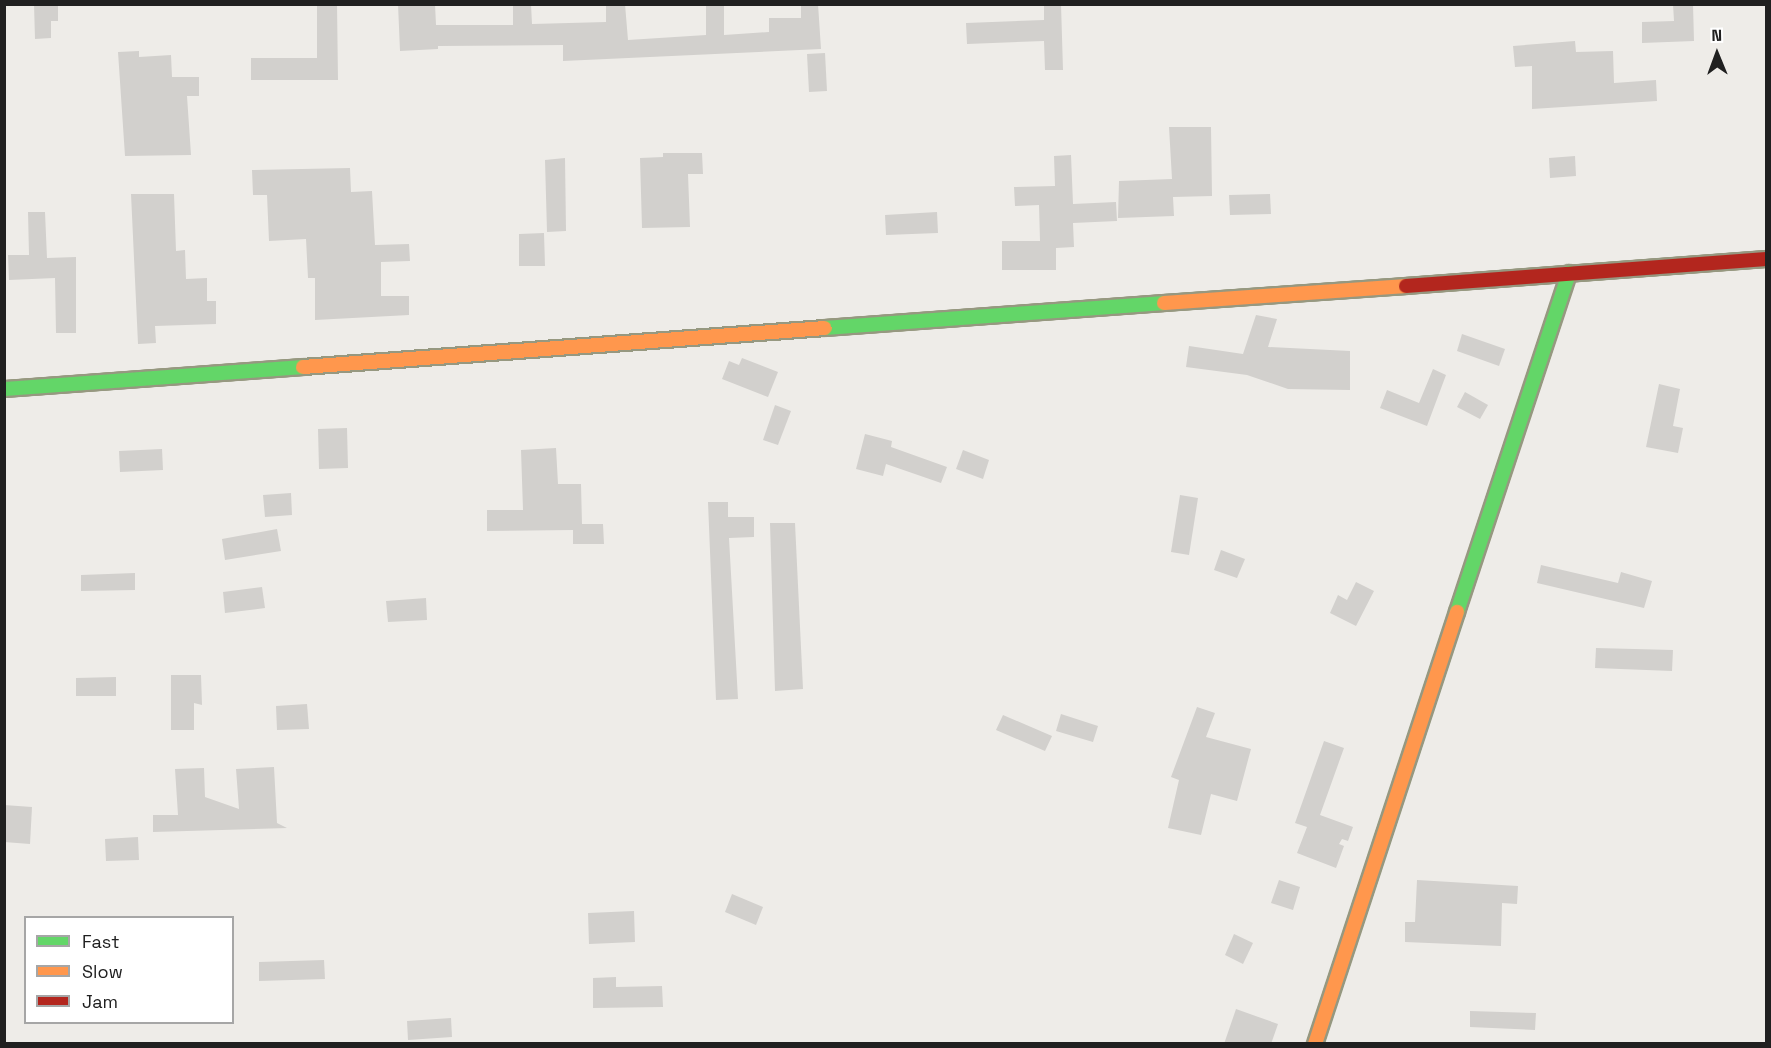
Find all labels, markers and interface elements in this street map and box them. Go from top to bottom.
north arrow [1687,24,1747,84]
text: N [1711,25,1722,46]
legend [24,916,234,1024]
text: Fast [82,930,119,953]
text: Slow [82,960,123,983]
text: Jam [82,990,118,1013]

